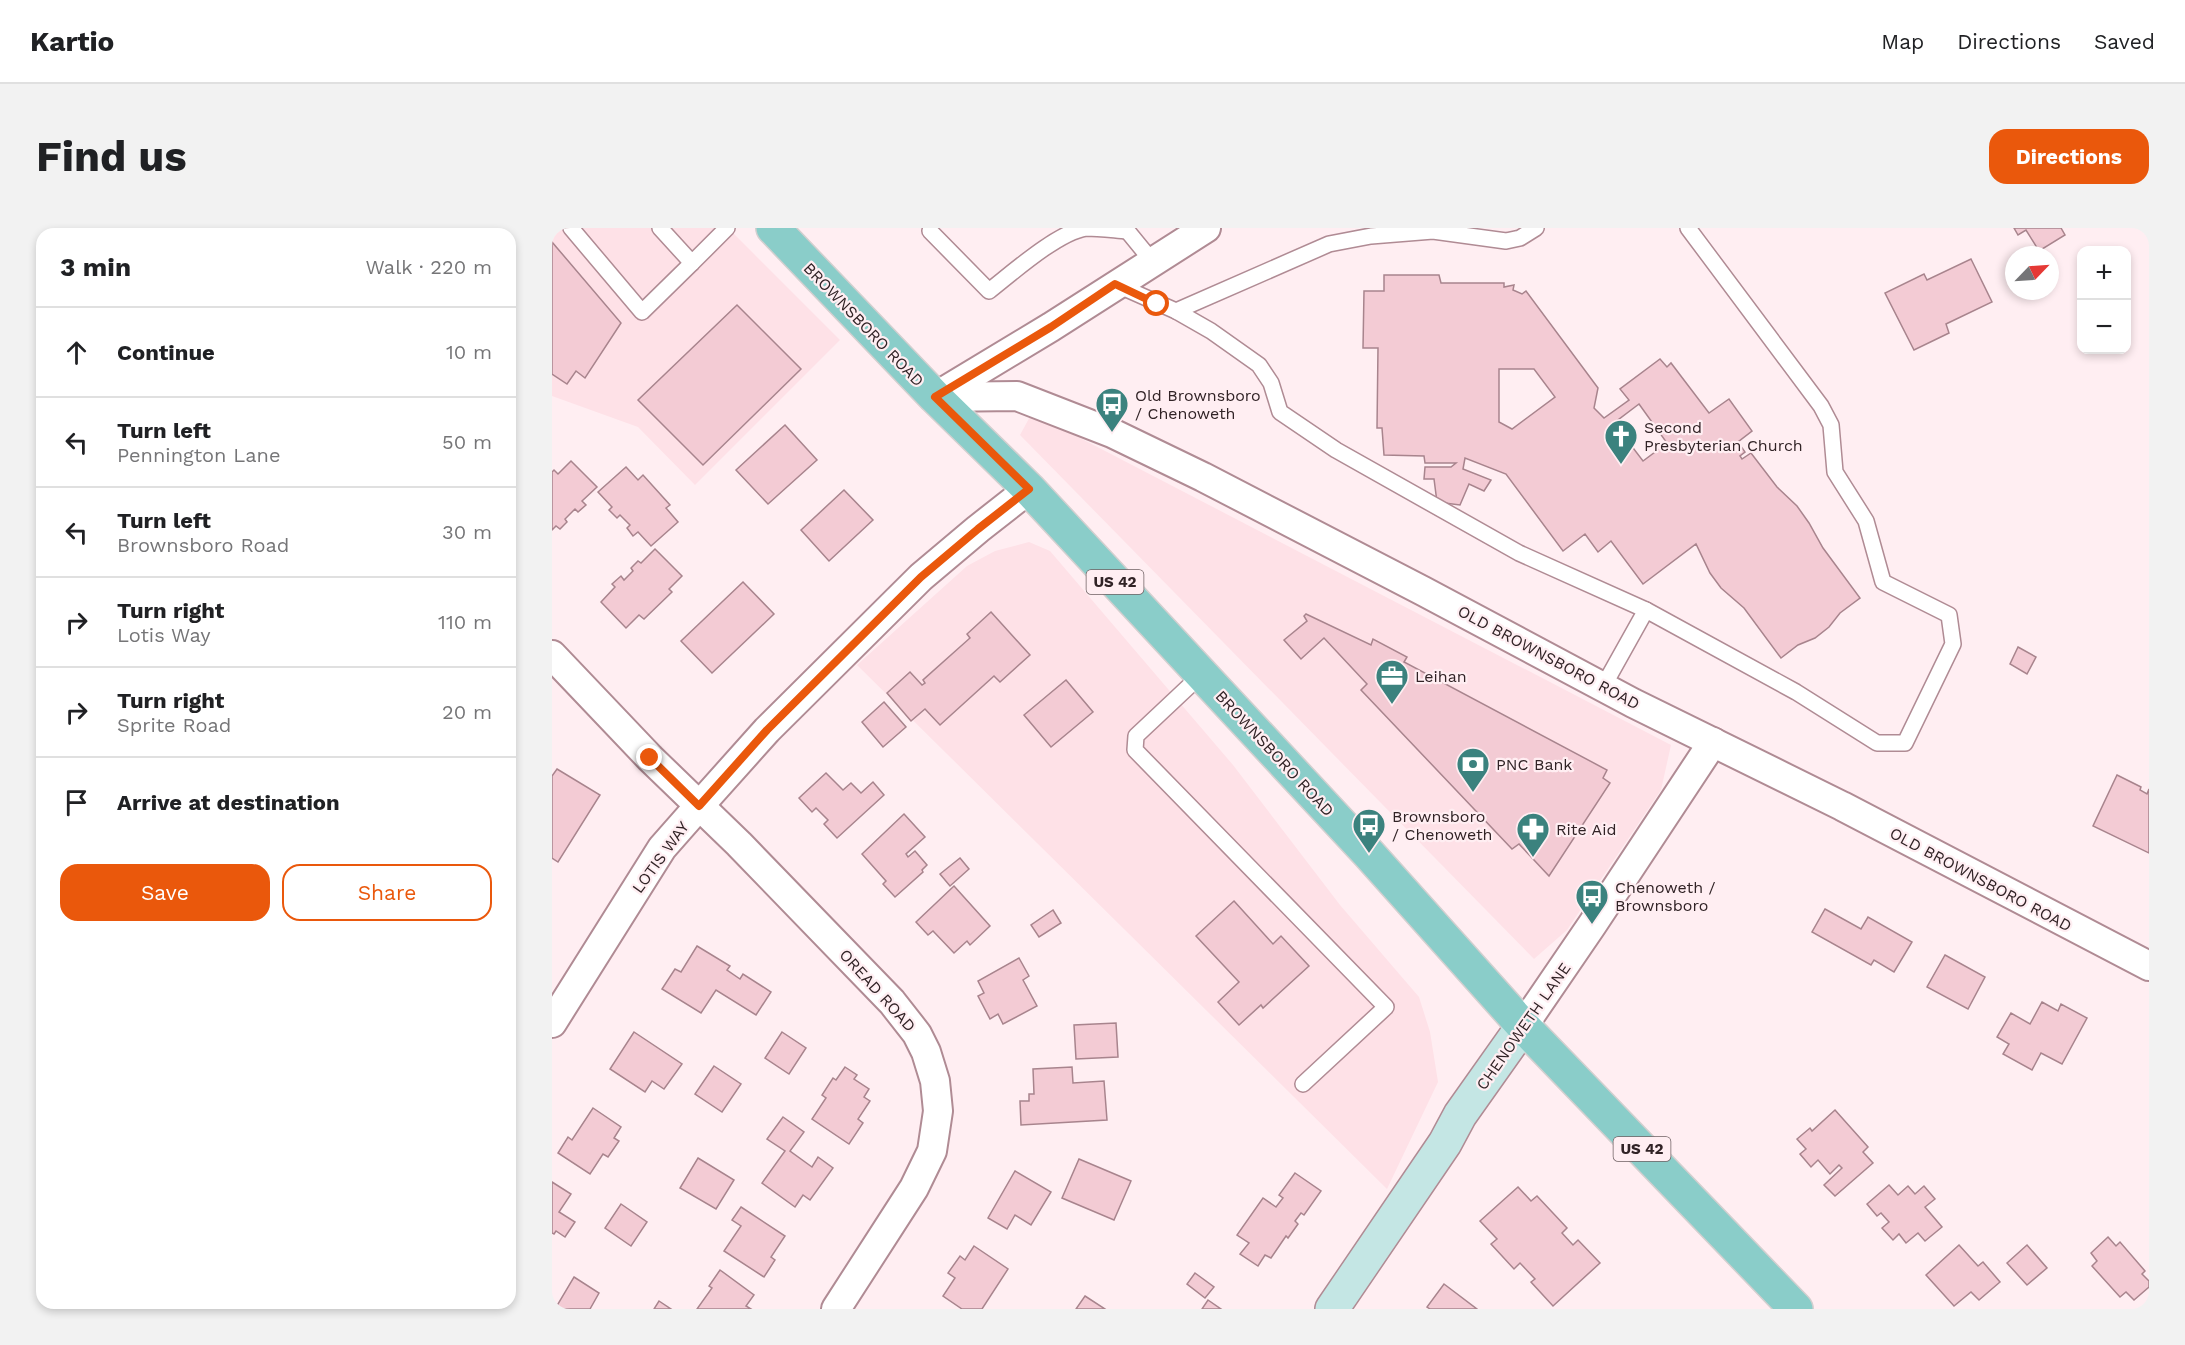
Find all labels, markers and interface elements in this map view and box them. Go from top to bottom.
text: Kartio [30,25,114,58]
text: Map [1881,29,1924,54]
text: Directions [1957,29,2061,54]
text: Saved [2094,29,2155,54]
button: Directions [1989,129,2149,184]
text: Find us [36,132,187,181]
north arrow [2005,246,2059,300]
map controls [2077,246,2131,354]
button: + [2077,246,2131,300]
text: 3 min [60,252,131,282]
text: Walk · 220 m [365,255,492,279]
street label: BROWNSBORO ROAD [800,258,928,390]
route start [1143,290,1169,316]
button: − [2077,300,2131,354]
icon: ahead [60,336,93,369]
text: Continue [117,340,215,365]
text: 10 m [446,340,492,364]
bus stop icon: Old Brownsboro / Chenoweth [1094,386,1130,433]
place label: Old Brownsboro / Chenoweth [1135,386,1261,423]
text: Turn left [117,418,211,443]
church icon: Second Presbyterian Church [1603,418,1639,465]
place label: Second Presbyterian Church [1644,418,1803,455]
icon: left [60,426,93,459]
text: 50 m [442,430,492,454]
text: Pennington Lane [117,443,280,467]
text: Turn left [117,508,211,533]
icon: left [60,516,93,549]
text: 30 m [442,520,492,544]
text: Brownsboro Road [117,533,289,557]
road number: US 42 [1086,570,1144,594]
text: Turn right [117,598,224,623]
street label: OLD BROWNSBORO ROAD [1455,601,1643,714]
icon: right [60,606,93,639]
text: 110 m [438,610,492,634]
text: Lotis Way [117,623,211,647]
office icon: Leihan [1374,658,1410,705]
place label: Leihan [1415,667,1467,686]
street label: BROWNSBORO ROAD [1211,687,1338,820]
text: Turn right [117,688,224,713]
icon: right [60,696,93,729]
text: 20 m [442,700,492,724]
text: Sprite Road [117,713,231,737]
route end [636,744,662,770]
bank icon: PNC Bank [1455,746,1491,793]
place label: PNC Bank [1496,755,1572,774]
icon: arrive [60,786,93,819]
text: Arrive at destination [117,790,340,815]
bus stop icon: Brownsboro / Chenoweth [1351,807,1387,854]
place label: Brownsboro / Chenoweth [1392,807,1493,844]
pharmacy icon: Rite Aid [1515,811,1551,858]
street label: LOTIS WAY [628,818,693,897]
place label: Rite Aid [1556,820,1616,839]
street label: OLD BROWNSBORO ROAD [1887,823,2075,936]
button: Save [60,864,270,921]
button: Share [282,864,492,921]
bus stop icon: Chenoweth / Brownsboro [1574,878,1610,925]
place label: Chenoweth / Brownsboro [1615,878,1716,915]
street label: OREAD ROAD [836,945,920,1036]
street label: CHENOWETH LANE [1472,959,1575,1094]
road number: US 42 [1614,1137,1670,1161]

